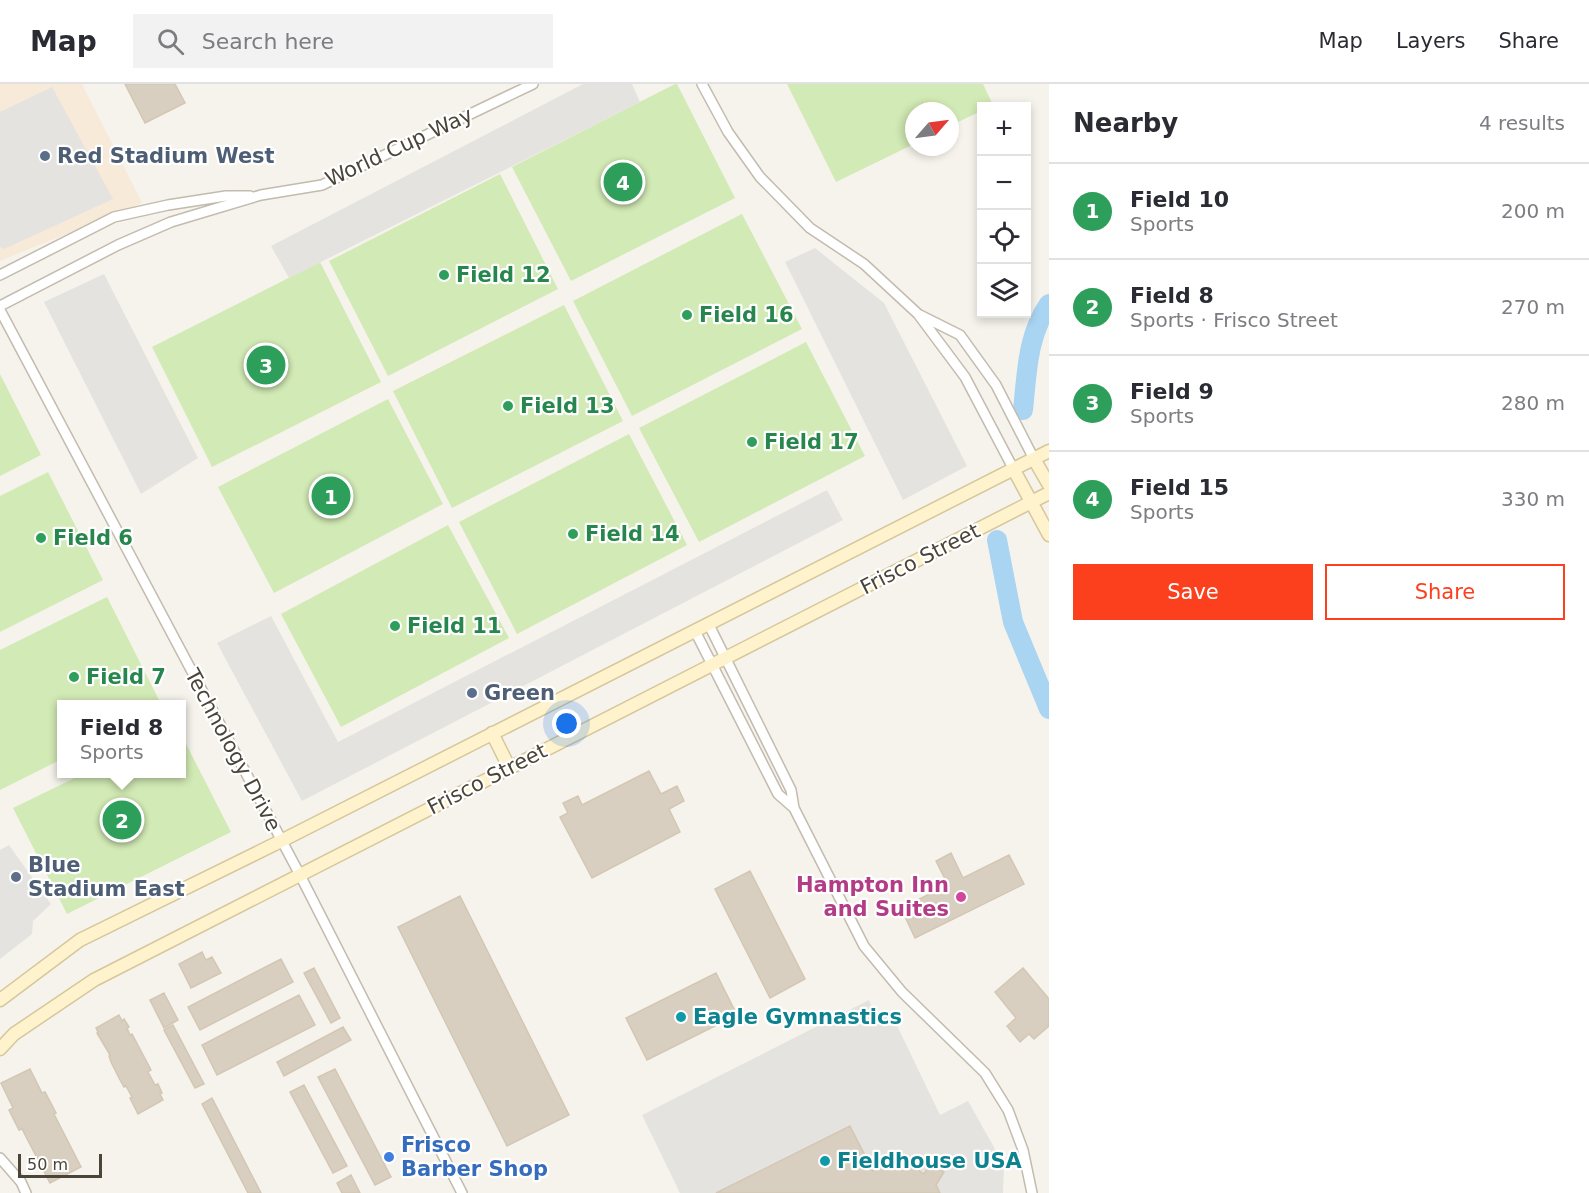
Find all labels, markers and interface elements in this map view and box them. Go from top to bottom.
search box [133,14,553,68]
text: Map [30,25,97,58]
icon: search [154,25,187,58]
text: Search here [202,29,334,54]
text: Map [1319,29,1363,53]
text: Layers [1396,29,1465,53]
text: Share [1498,29,1559,53]
street label: World Cup Way [322,102,476,192]
north arrow [905,102,959,156]
map controls [977,102,1031,318]
button: + [977,102,1031,156]
text: Nearby [1073,108,1178,138]
text: 4 results [1479,111,1565,135]
place label: Red Stadium West [57,144,275,168]
marker: Red Stadium West [38,149,52,163]
button: − [977,156,1031,210]
pin: 4 [604,160,642,204]
text: Field 10 [1130,187,1229,212]
text: 1 [1086,199,1099,223]
text: 200 m [1501,199,1565,223]
button: locate [977,210,1031,264]
text: Sports [1130,212,1194,236]
place label: Field 12 [456,263,551,287]
button: layers [977,264,1031,318]
marker: Field 12 [437,268,451,282]
text: Field 8 [1130,283,1214,308]
text: 2 [1086,295,1099,319]
text: 270 m [1501,295,1565,319]
place label: Field 16 [699,303,794,327]
marker: Field 16 [680,308,694,322]
text: Sports · Frisco Street [1130,308,1338,332]
pin: 3 [246,342,286,388]
text: Field 9 [1130,379,1214,404]
text: 3 [1086,391,1099,415]
text: 280 m [1501,391,1565,415]
place label: Field 13 [520,394,615,418]
marker: Field 13 [501,399,515,413]
text: Sports [1130,404,1194,428]
place label: Field 17 [764,430,859,454]
marker: Field 17 [745,435,759,449]
pin: 1 [312,474,350,518]
text: Field 15 [1130,475,1229,500]
text: 4 [1086,487,1099,511]
text: 330 m [1501,487,1565,511]
text: Sports [1130,500,1194,524]
street label: Frisco Street [856,519,984,599]
place label: Field 14 [585,522,680,546]
place label: Field 6 [53,526,133,550]
marker: Field 14 [566,527,580,541]
marker: Field 6 [34,531,48,545]
button: Save [1073,564,1313,620]
button: Share [1325,564,1565,620]
place label: Field 11 [407,614,502,638]
marker: Field 11 [388,619,402,633]
street label: Technology Drive [180,664,286,835]
place label: Field 7 [86,665,166,689]
marker: Field 7 [67,670,81,684]
place label: Green [484,681,555,705]
marker: Green [465,686,479,700]
popup [57,700,186,778]
your location [552,709,581,738]
text: Field 8 [80,715,163,740]
street label: Frisco Street [423,739,551,819]
text: Sports [80,740,144,764]
pin: 2 [102,798,142,842]
place label: Blue Stadium East [28,853,185,901]
marker: Blue Stadium East [9,870,23,884]
place label: Hampton Inn and Suites [796,873,949,921]
marker: Hampton Inn and Suites [954,890,968,904]
place label: Eagle Gymnastics [693,1005,902,1029]
marker: Eagle Gymnastics [674,1010,688,1024]
place label: Frisco Barber Shop [401,1133,548,1181]
place label: Fieldhouse USA [837,1149,1023,1173]
marker: Frisco Barber Shop [382,1150,396,1164]
scale bar [18,1151,102,1178]
marker: Fieldhouse USA [818,1154,832,1168]
text: 50 m [27,1155,68,1174]

